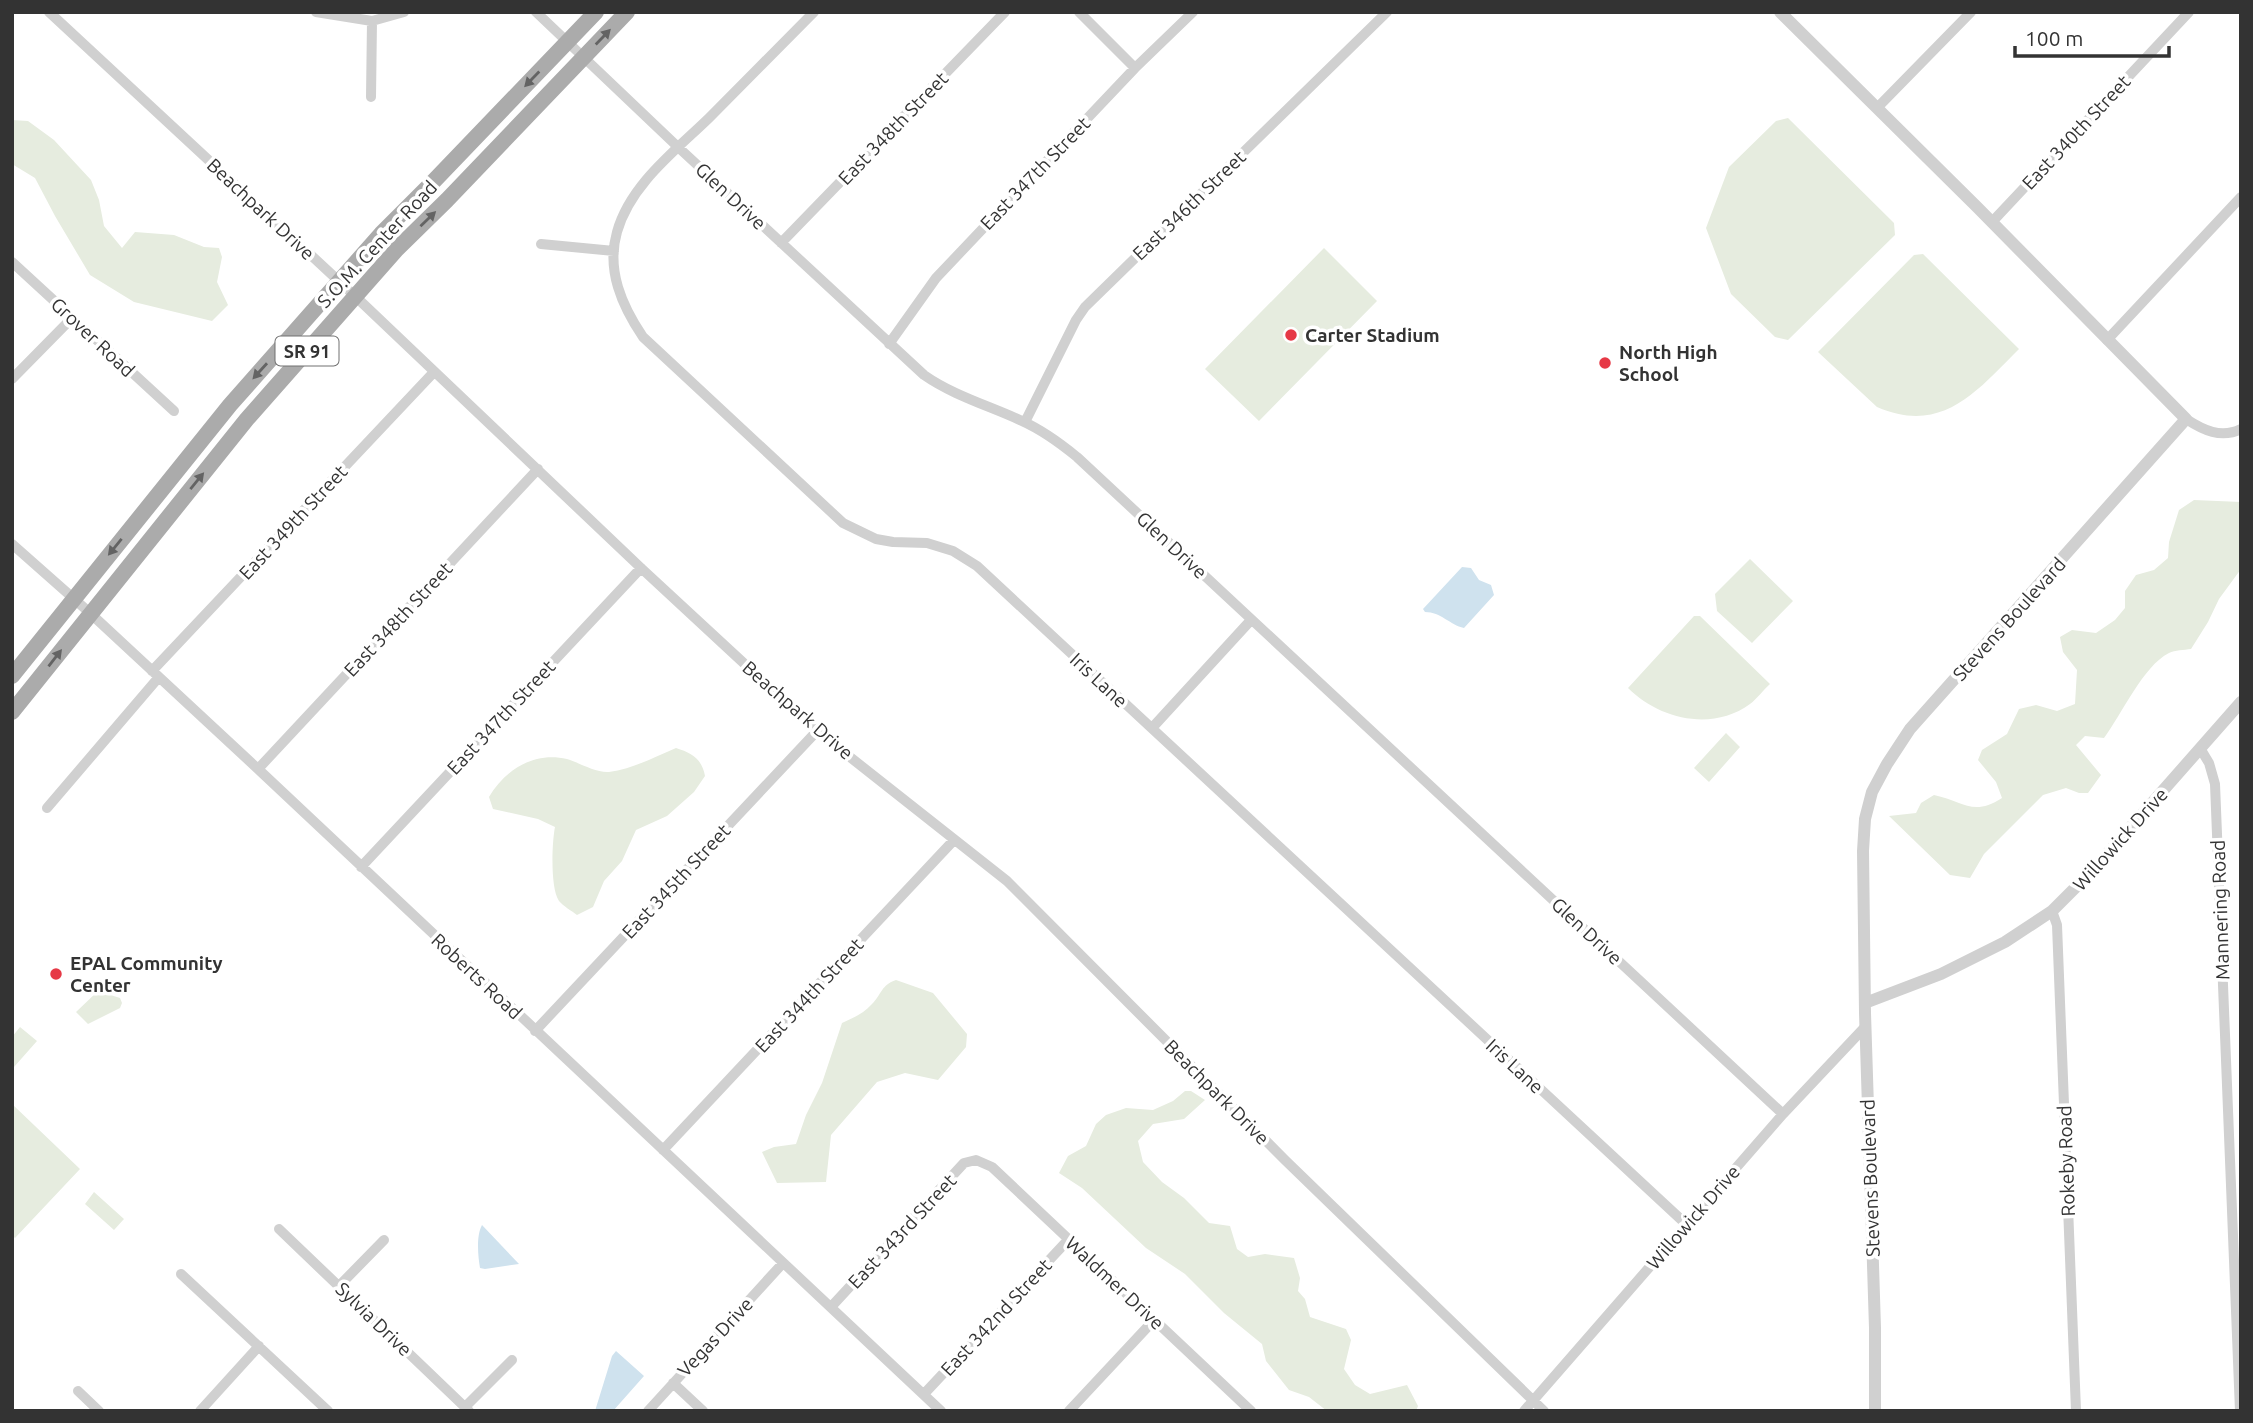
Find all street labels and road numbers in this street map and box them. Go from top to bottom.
street label: East 348th Street [834,67,953,189]
street label: East 340th Street [2017,70,2135,194]
street label: East 347th Street [976,112,1095,234]
street label: East 346th Street [1128,145,1250,264]
street label: Beachpark Drive [203,154,319,264]
street label: Glen Drive [691,158,771,234]
street label: S.O.M. Center Road [313,176,441,312]
street label: Grover Road [47,293,139,381]
road number: SR 91 [276,337,338,366]
street label: East 349th Street [234,460,352,584]
street label: Glen Drive [1132,507,1212,583]
street label: Stevens Boulevard [1948,553,2070,685]
street label: East 348th Street [339,557,457,681]
street label: Iris Lane [1066,648,1132,712]
street label: East 347th Street [442,655,560,779]
street label: Beachpark Drive [738,656,858,764]
street label: Willowick Drive [2068,783,2172,895]
street label: East 345th Street [617,819,735,943]
street label: Mannering Road [2207,840,2233,980]
street label: Glen Drive [1547,893,1627,969]
street label: Roberts Road [427,929,527,1023]
street label: East 344th Street [750,933,868,1057]
street label: Iris Lane [1482,1034,1548,1098]
street label: Beachpark Drive [1160,1035,1274,1149]
street label: Stevens Boulevard [1856,1099,1884,1257]
street label: Rokeby Road [2053,1105,2079,1217]
street label: Willowick Drive [1642,1160,1744,1274]
street label: East 343rd Street [843,1169,961,1293]
street label: Waldmer Drive [1061,1232,1169,1334]
street label: East 342nd Street [936,1254,1056,1380]
street label: Sylvia Drive [332,1277,416,1361]
street label: Vegas Drive [673,1293,757,1381]

